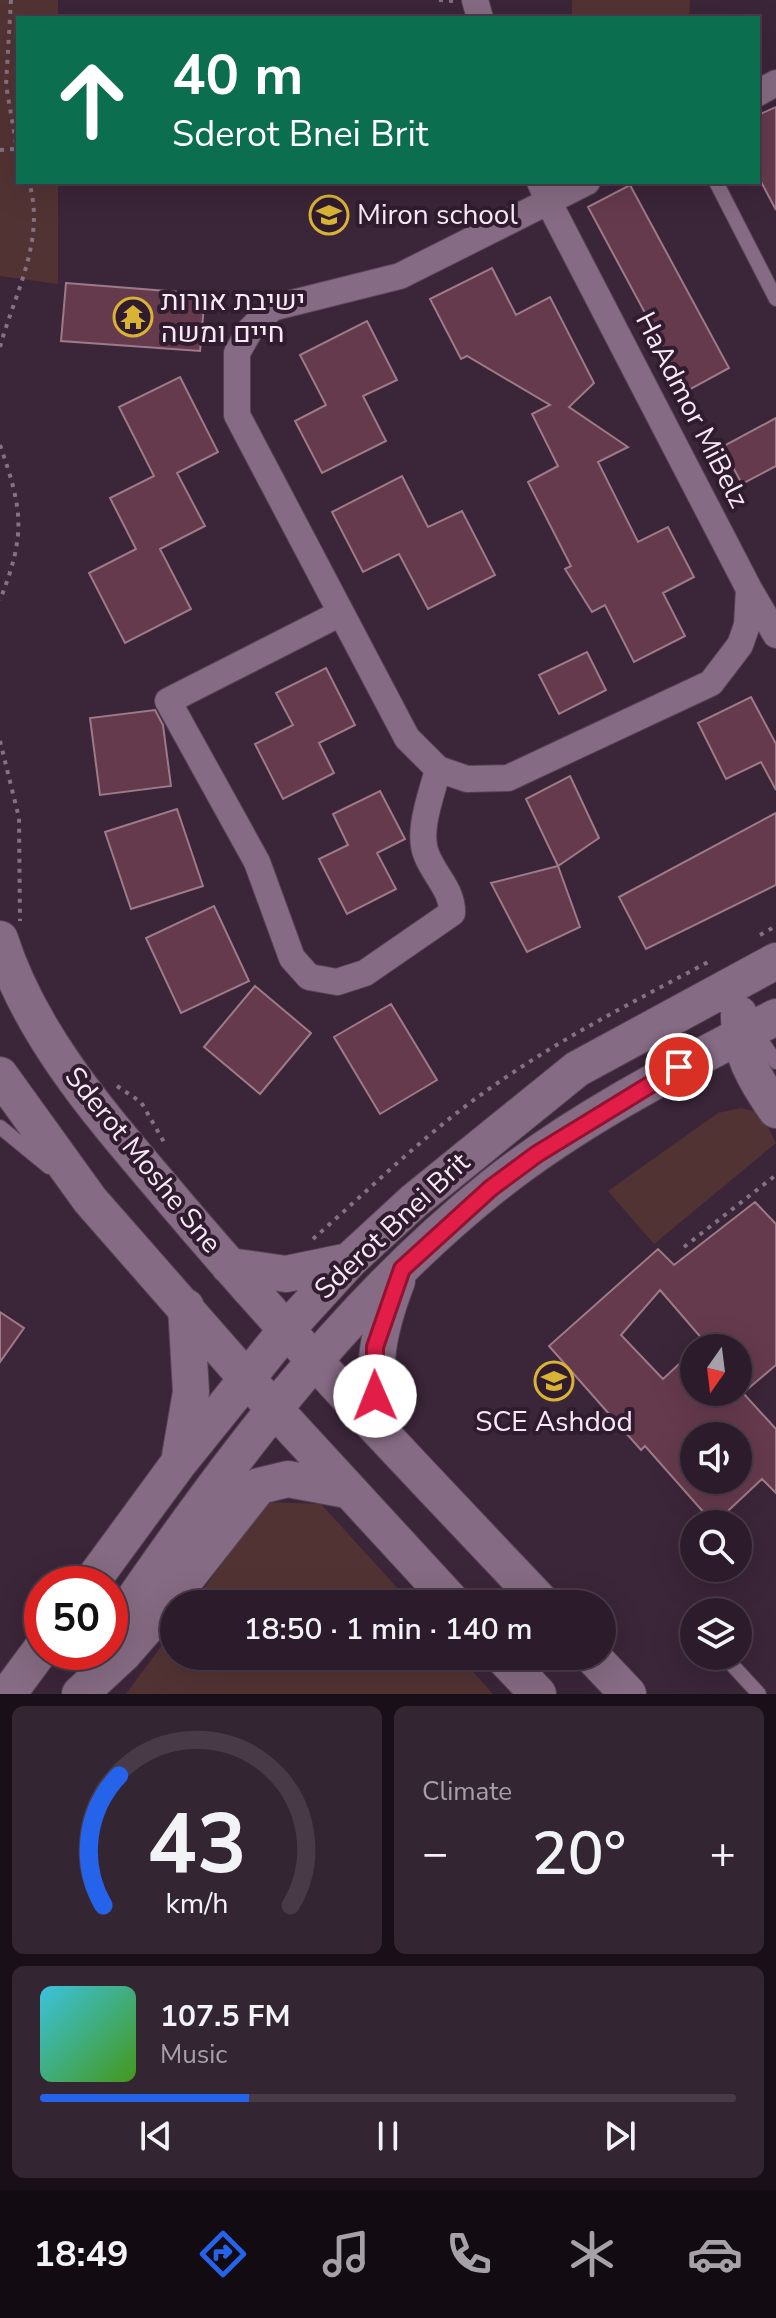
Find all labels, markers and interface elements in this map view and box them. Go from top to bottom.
text: 40 m [172,37,303,114]
icon: ahead [40,48,144,152]
text: Sderot Bnei Brit [172,110,428,159]
school or university icon: Miron school [308,194,350,236]
place label: Miron school [357,196,518,234]
place label: ישיבת אורות חיים ומשה [161,282,305,352]
temple icon: ישיבת אורות חיים ומשה [112,296,154,338]
street label: HaAdmor MiBelz [626,306,758,514]
pin [645,1033,713,1101]
icon: arrive [657,1045,701,1089]
street label: Sderot Moshe Sne [56,1059,230,1261]
street label: Sderot Bnei Brit [306,1144,478,1308]
north arrow [680,1334,752,1406]
map controls [680,1334,752,1670]
position arrow [333,1354,417,1438]
school or university icon: SCE Ashdod [533,1360,575,1402]
place label: SCE Ashdod [475,1403,633,1441]
button: sound [680,1422,752,1494]
button: search [680,1510,752,1582]
speed limit sign: 50 [24,1566,128,1670]
button: layers [680,1598,752,1670]
text: 18:50 · 1 min · 140 m [243,1609,533,1650]
text: Climate [422,1774,512,1809]
text: 43 [147,1788,247,1901]
text: 20° [532,1813,626,1895]
text: − [422,1824,448,1884]
text: + [710,1824,736,1884]
text: km/h [166,1884,228,1923]
text: 107.5 FM [160,1996,290,2037]
text: Music [160,2037,227,2072]
icon: previous [134,2114,178,2158]
icon: pause [366,2114,410,2158]
icon: next [598,2114,642,2158]
icon: directions [195,2226,251,2282]
icon: music [318,2226,374,2282]
icon: phone [441,2226,497,2282]
icon: climate [564,2226,620,2282]
icon: car [687,2226,743,2282]
text: 18:49 [33,2230,129,2279]

